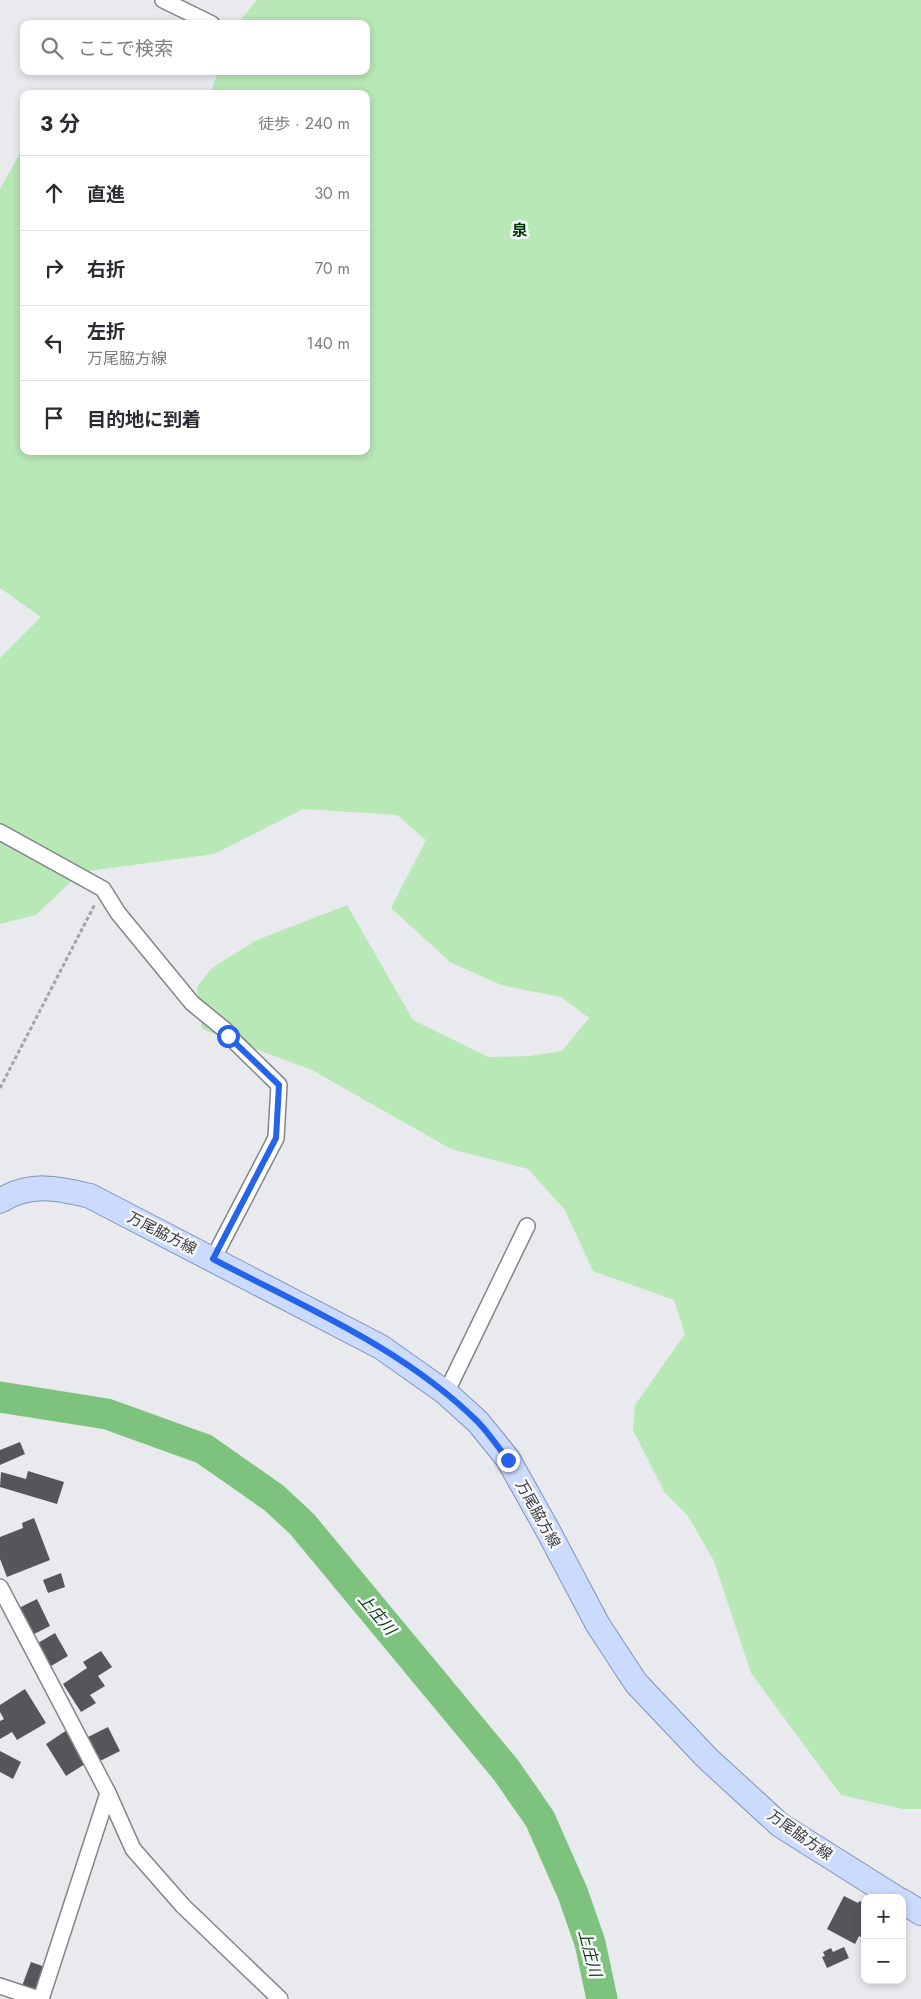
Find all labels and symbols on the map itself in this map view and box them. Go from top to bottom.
district label: 泉 [512,219,528,242]
route start [217,1025,240,1048]
street label: 万尾脇方線 [124,1206,200,1260]
route end [497,1449,520,1472]
street label: 万尾脇方線 [510,1476,566,1552]
water label: 上庄川 [353,1588,403,1641]
street label: 万尾脇方線 [763,1804,837,1866]
water label: 上庄川 [573,1927,608,1981]

